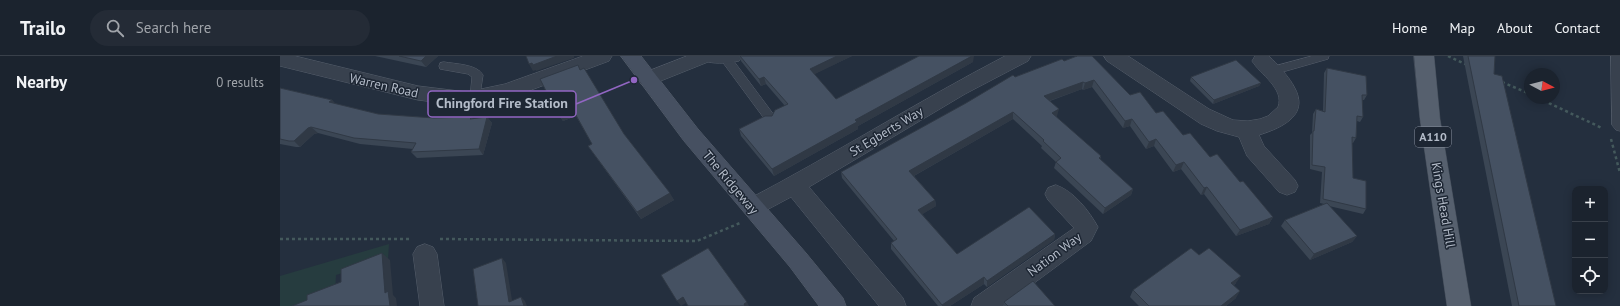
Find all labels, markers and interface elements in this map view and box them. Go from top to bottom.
search box [90,10,370,46]
text: Trailo [20,16,66,40]
icon: search [104,17,126,39]
text: Search here [136,18,211,37]
text: Home [1392,19,1427,37]
text: Map [1449,19,1475,37]
text: About [1497,19,1533,37]
text: Contact [1555,19,1600,37]
north arrow [1524,68,1560,104]
street label: Warren Road [348,69,420,102]
text: Nearby [16,71,67,93]
text: 0 results [216,74,264,91]
callout: Chingford Fire Station [428,91,576,117]
text: Chingford Fire Station [436,94,568,112]
street label: St Egberts Way [846,103,926,160]
road number: A110 [1415,127,1451,147]
street label: The Ridgeway [699,147,762,218]
street label: Kings Head Hill [1428,161,1459,249]
map controls [1572,186,1608,294]
button: + [1572,186,1608,222]
button: − [1572,222,1608,258]
street label: Nation Way [1024,229,1085,280]
button: locate [1572,258,1608,294]

